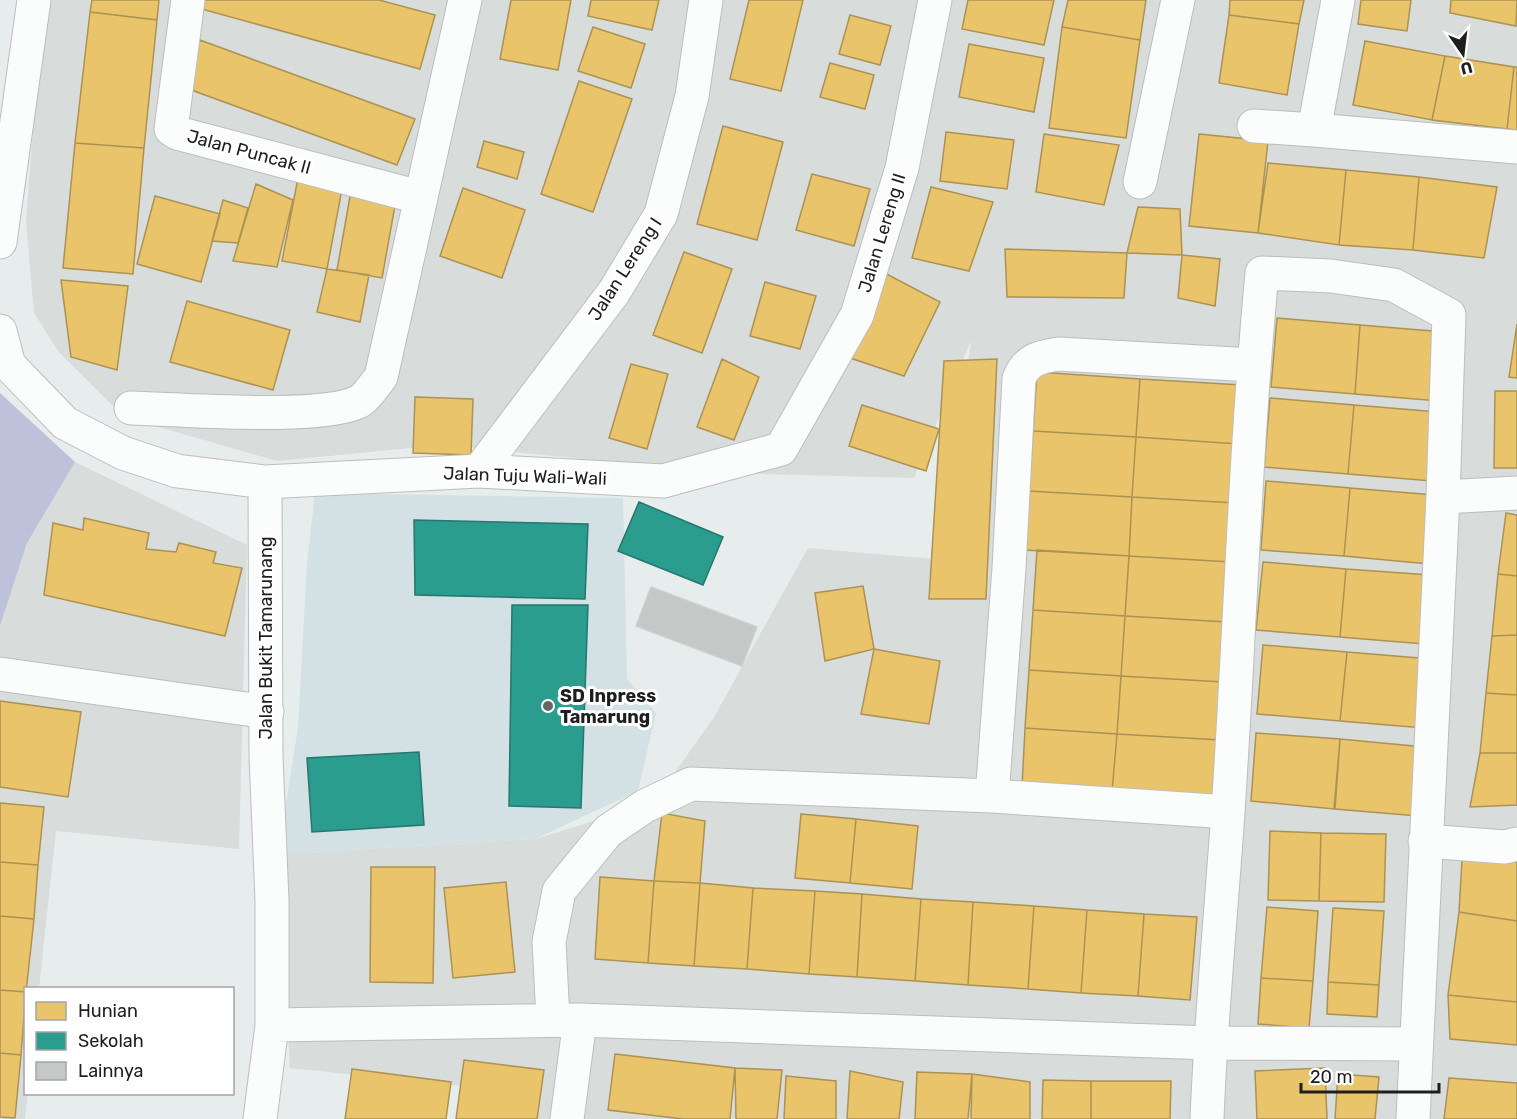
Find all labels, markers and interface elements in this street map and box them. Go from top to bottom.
north arrow [1433,24,1493,84]
text: U [1459,57,1474,79]
street label: Jalan Puncak II [185,125,313,179]
street label: Jalan Lereng II [853,171,911,295]
street label: Jalan Lereng I [583,213,667,325]
street label: Jalan Tuju Wali-Wali [443,462,607,490]
street label: Jalan Bukit Tamarunang [255,536,277,740]
place label: SD Inpress Tamarung [560,685,656,728]
marker: SD Inpress Tamarung [541,699,555,713]
legend [24,987,234,1095]
text: Hunian [78,1000,138,1022]
text: Sekolah [78,1030,144,1052]
scale bar [1301,1056,1439,1094]
text: Lainnya [78,1060,143,1082]
text: 20 m [1310,1066,1352,1088]

